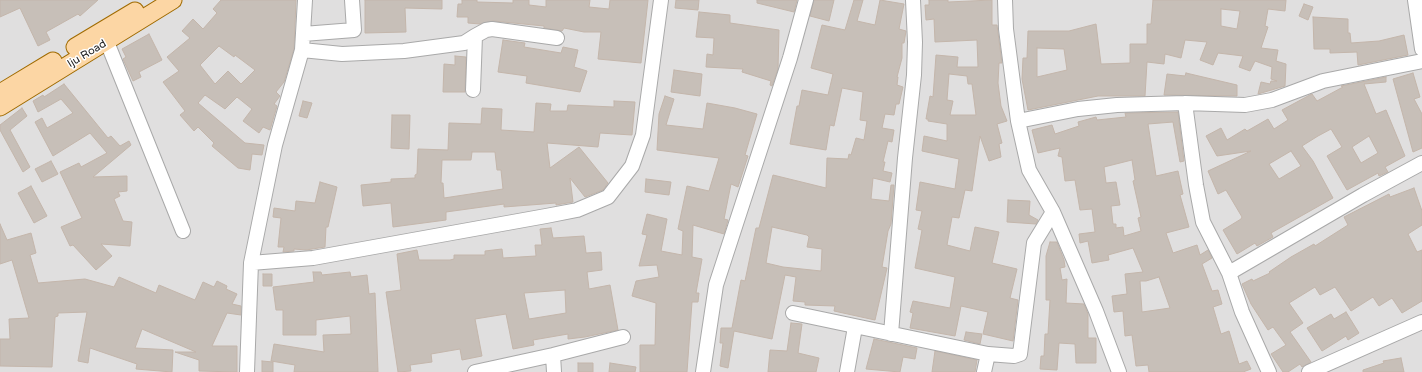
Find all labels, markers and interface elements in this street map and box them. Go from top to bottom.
street label: Iju Road [65,37,109,71]

